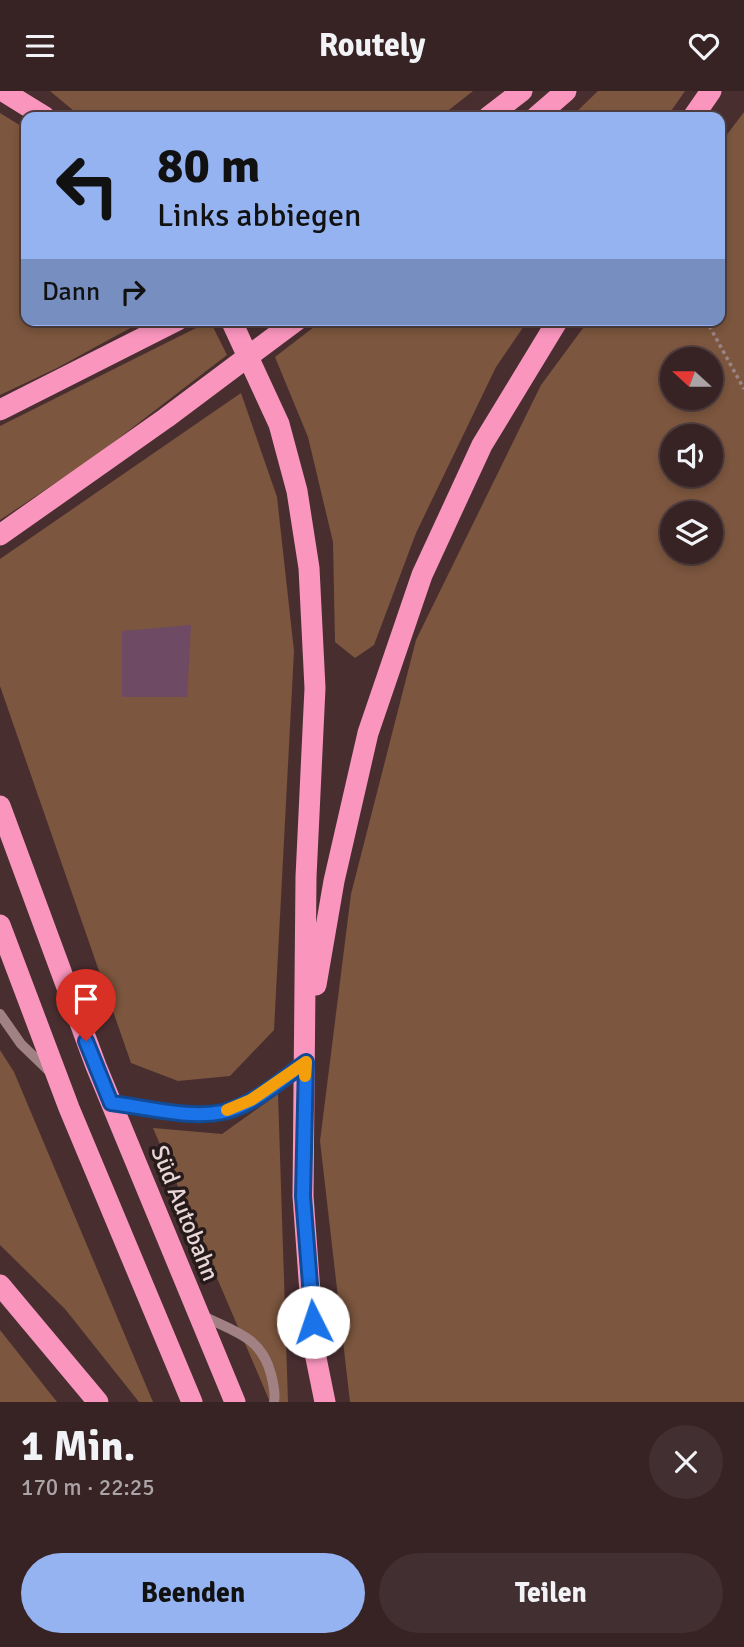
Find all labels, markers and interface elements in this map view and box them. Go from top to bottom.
text: Routely [319,26,425,65]
icon: menu [21,27,59,65]
icon: heart [685,27,723,65]
text: 80 m [157,136,260,196]
icon: left [42,140,133,231]
text: Links abbiegen [157,196,361,235]
icon: right [114,273,152,311]
text: Dann [42,276,100,308]
north arrow [660,347,723,409]
map controls [660,347,723,564]
button: sound [660,424,723,487]
button: layers [660,501,723,564]
pin [56,969,116,1041]
icon: arrive [67,980,105,1018]
street label: Süd Autobahn [144,1141,226,1285]
position arrow [276,1285,350,1359]
text: 1 Min. [21,1421,135,1472]
button: close [649,1425,723,1499]
text: 170 m · 22:25 [21,1473,155,1502]
button: Beenden [21,1553,365,1633]
button: Teilen [379,1553,723,1633]

